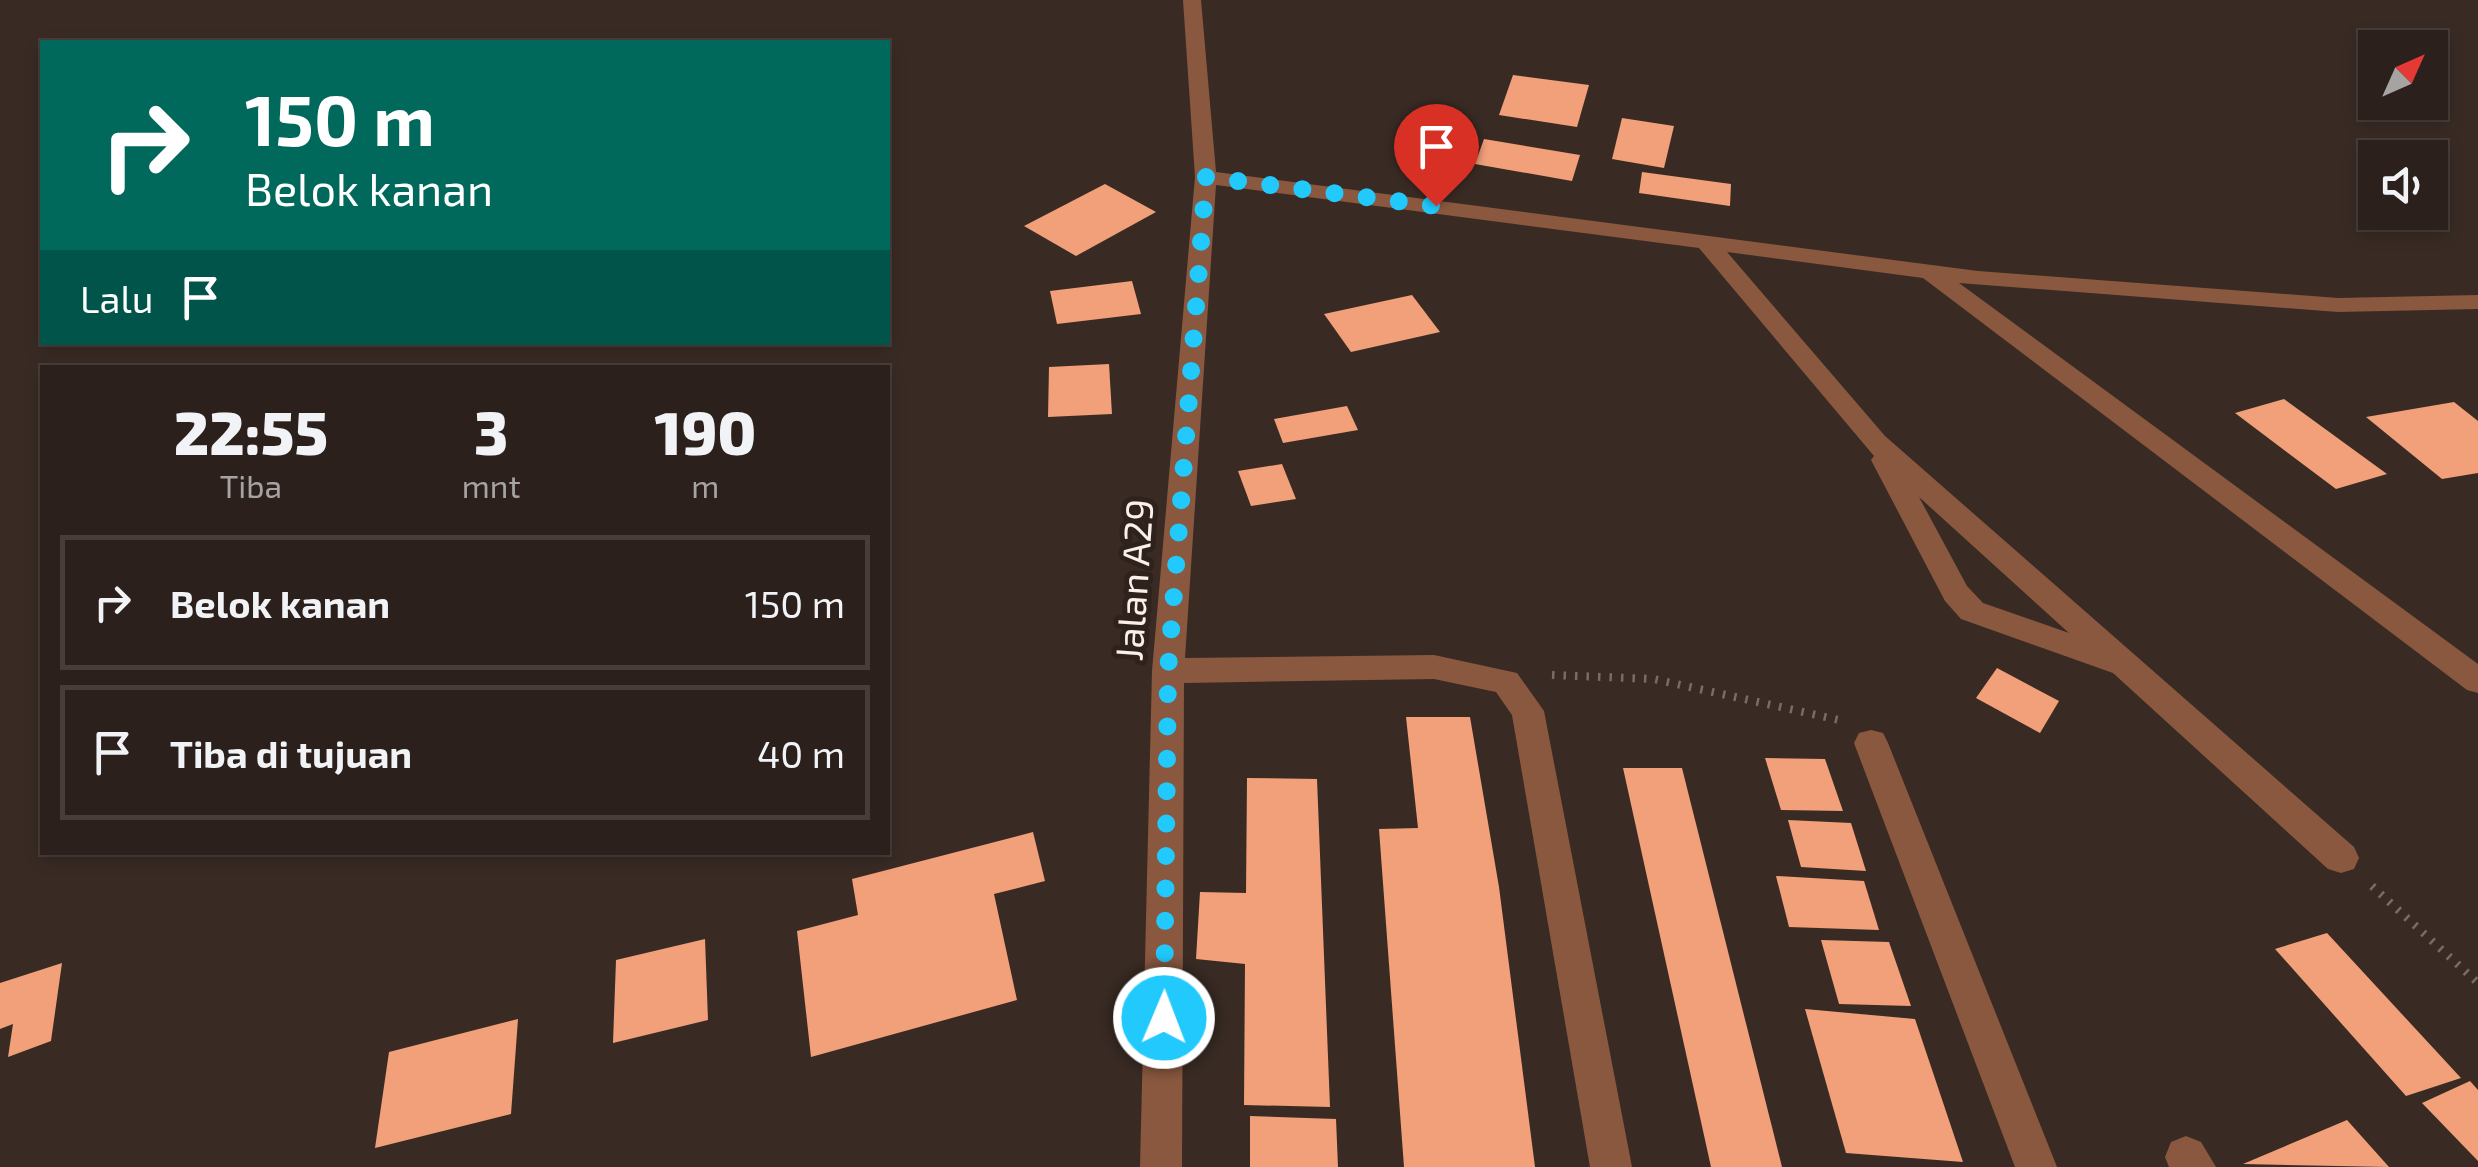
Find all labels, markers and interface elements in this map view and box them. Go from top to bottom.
north arrow [2358,30,2448,120]
map controls [2358,30,2448,230]
text: 150 m [245,76,435,160]
icon: right [80,80,210,210]
pin [1394,104,1479,207]
icon: arrive [1409,119,1464,174]
button: sound [2358,140,2448,230]
text: Belok kanan [245,161,493,215]
icon: arrive [173,270,228,325]
text: Lalu [80,275,153,321]
text: 22:55 [174,395,328,467]
text: 3 [474,395,508,467]
text: 190 [654,395,756,467]
text: Tiba [220,466,282,504]
text: mnt [462,466,521,504]
text: m [691,466,719,504]
street label: Jalan A29 [1104,497,1162,662]
icon: right [85,575,140,630]
text: Belok kanan [170,580,390,626]
text: 150 m [745,580,845,626]
icon: arrive [85,725,140,780]
text: Tiba di tujuan [170,730,412,776]
text: 40 m [757,730,845,776]
position arrow [1112,966,1216,1070]

